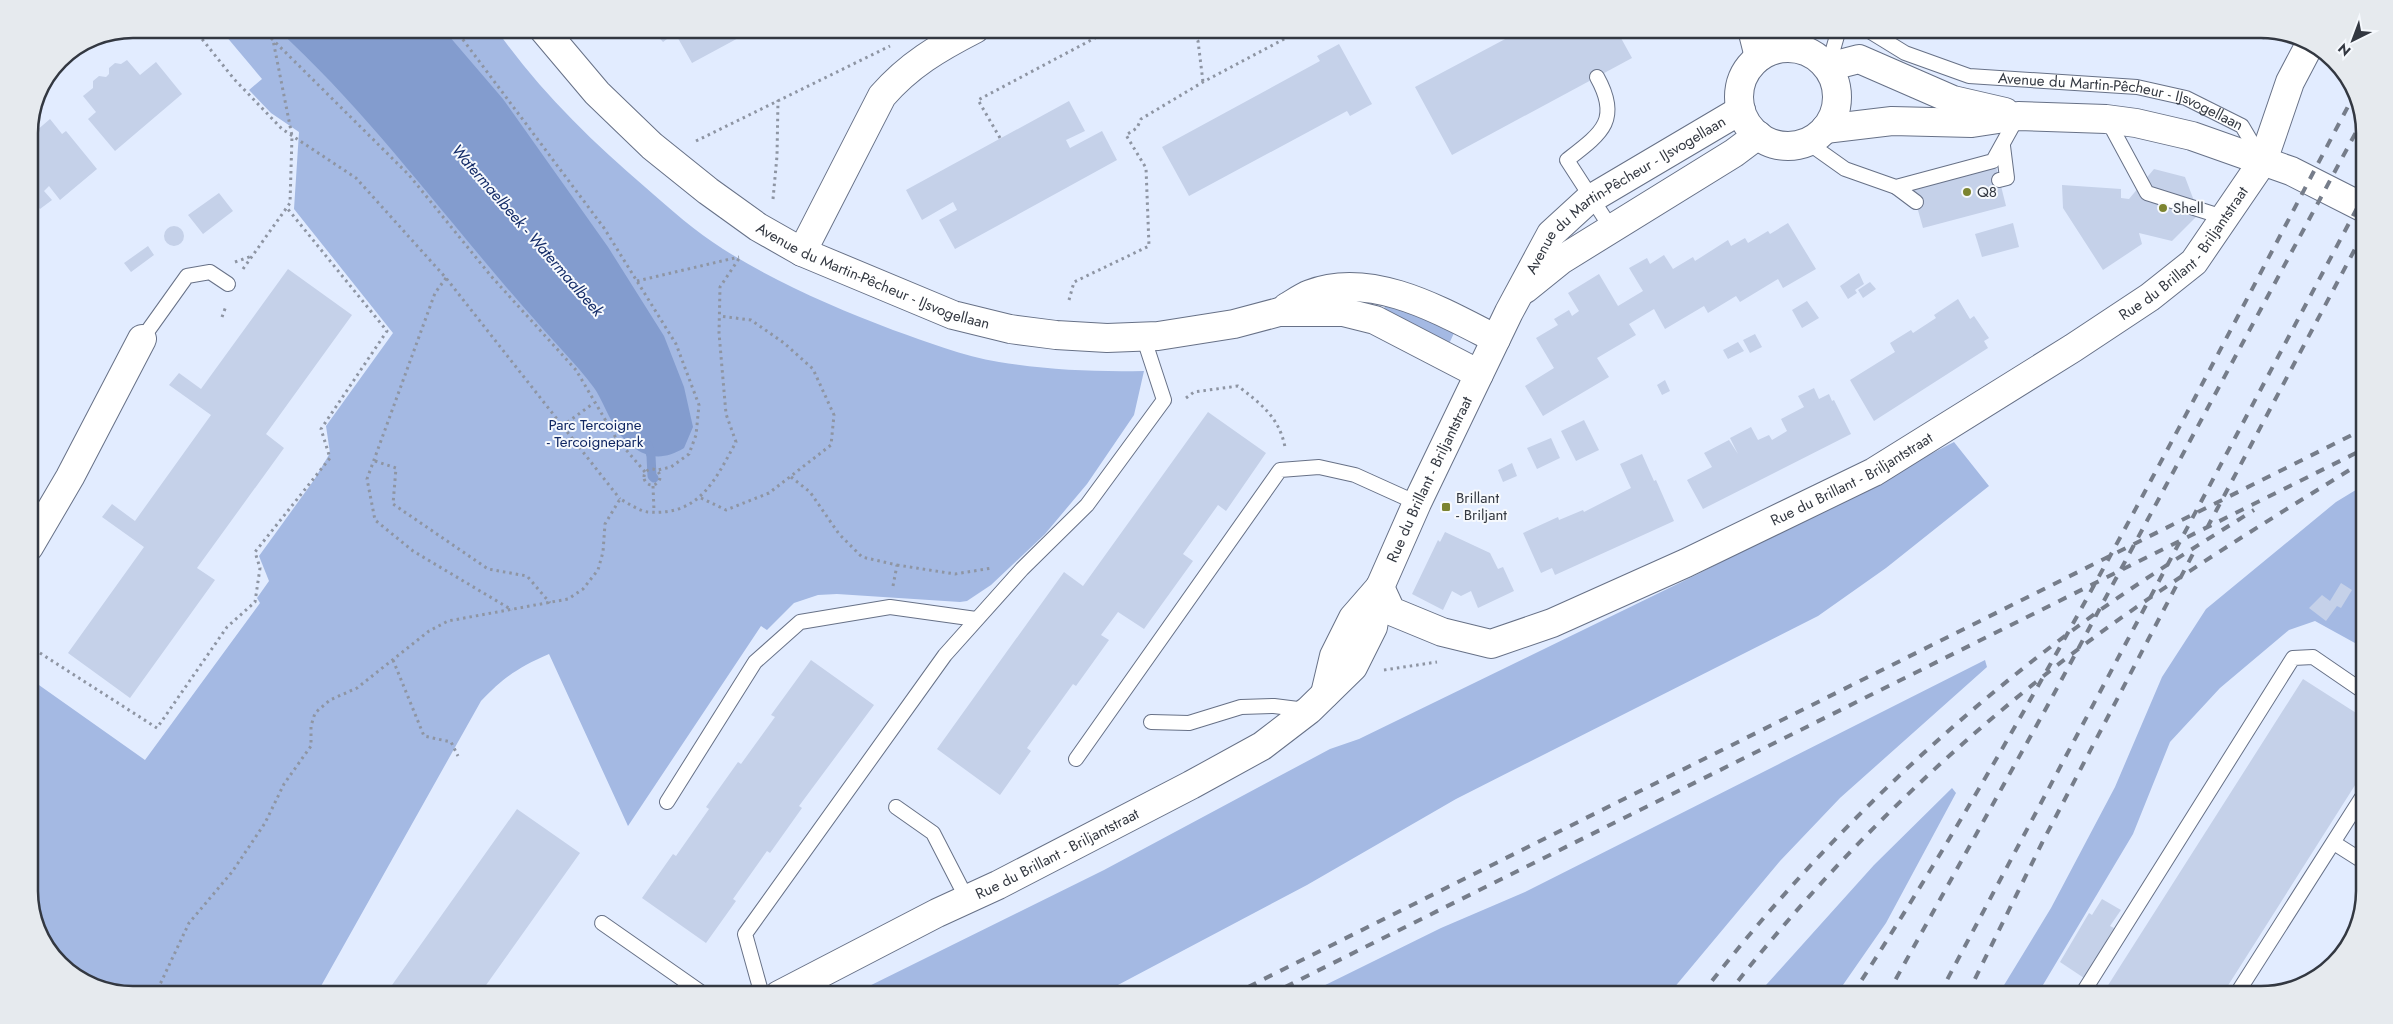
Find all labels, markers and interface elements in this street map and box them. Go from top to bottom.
north arrow [2328,15,2378,65]
text: N [2333,39,2355,61]
street label: Avenue du Martin-Pêcheur - IJsvogellaan [1997,67,2247,136]
street label: Avenue du Martin-Pêcheur - IJsvogellaan [1520,110,1730,278]
water label: Watermaelbeek - Watermaalbeek [446,139,610,322]
place label: Q8 [1977,181,1997,203]
street label: Rue du Brillant - Briljantstraat [2114,182,2254,326]
marker: Q8 [1961,186,1973,198]
place label: Shell [2173,197,2204,219]
marker: Shell [2157,202,2169,214]
street label: Avenue du Martin-Pêcheur - IJsvogellaan [752,217,992,335]
street label: Rue du Brillant - Briljantstraat [1381,392,1478,566]
park label: Parc Tercoigne - Tercoignepark [547,414,644,453]
street label: Rue du Brillant - Briljantstraat [1767,427,1937,531]
place label: Brillant - Briljant [1456,487,1507,526]
marker: Brillant - Briljant [1440,501,1452,513]
street label: Rue du Brillant - Briljantstraat [972,803,1143,905]

